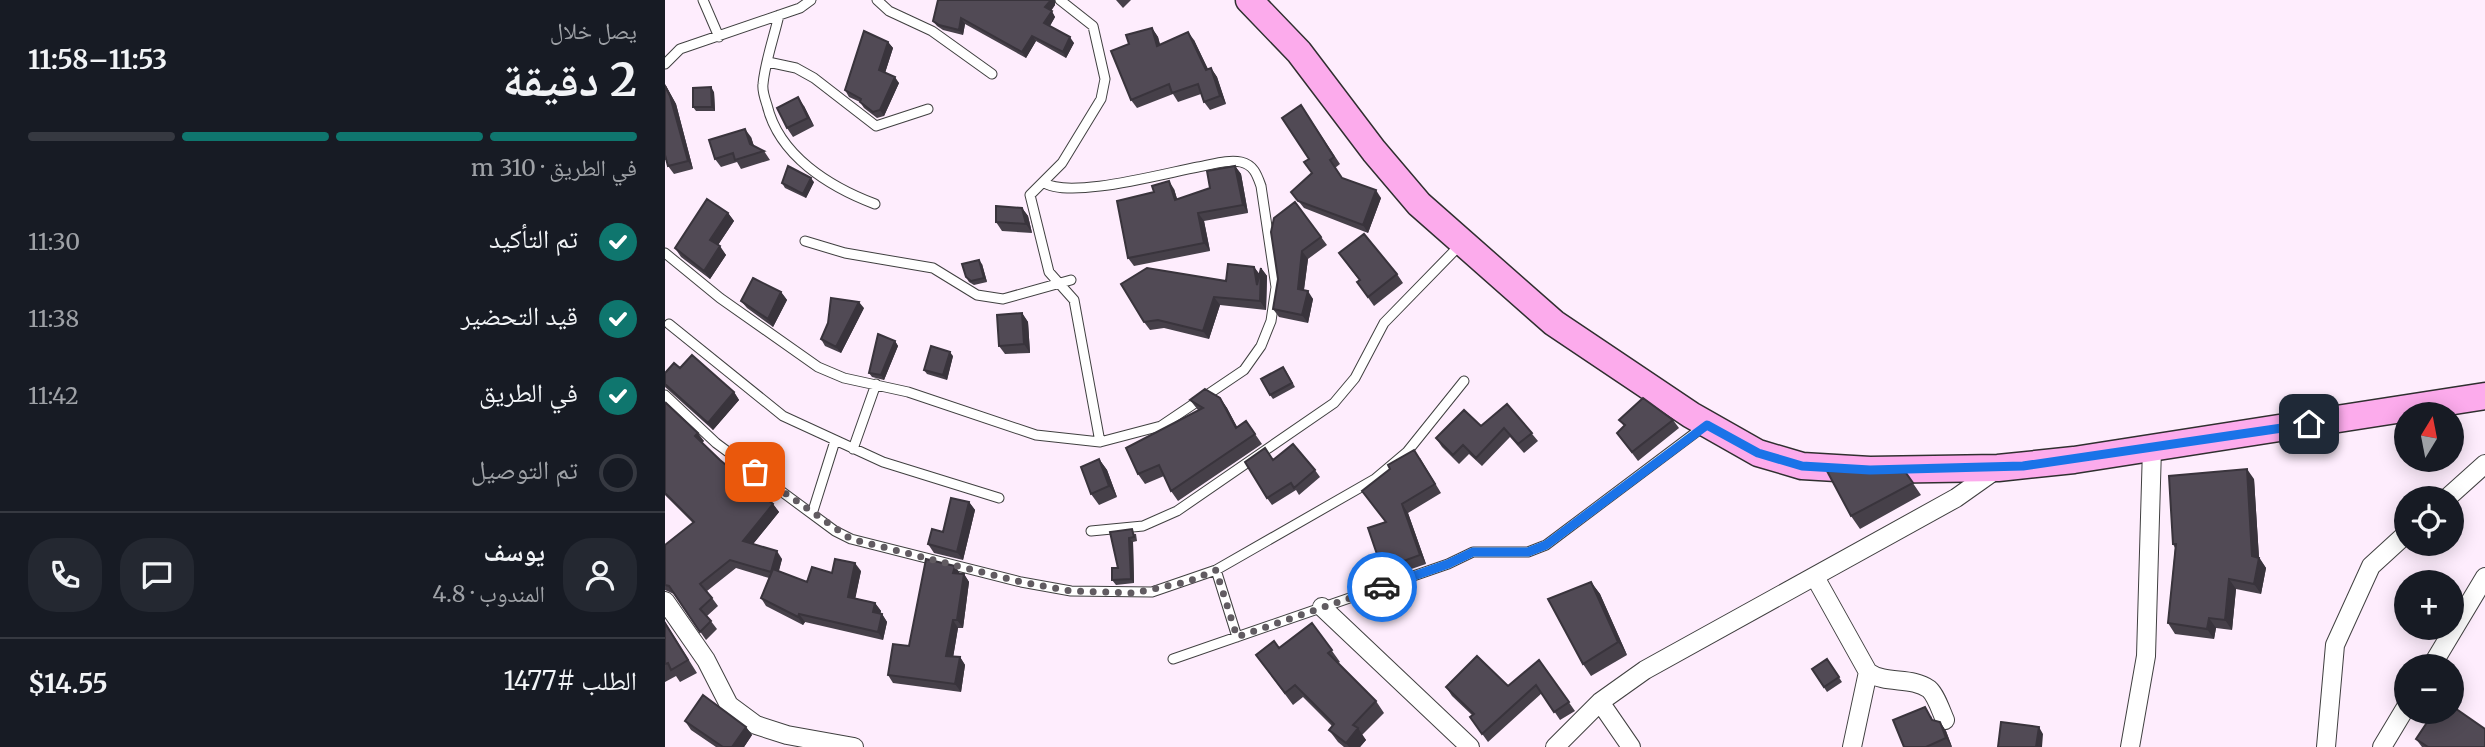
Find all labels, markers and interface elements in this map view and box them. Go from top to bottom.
text: يصل خلال [550,16,637,45]
text: 11:53–11:58 [28,43,167,76]
text: 2 دقيقة [502,51,637,109]
text: في الطريق · 310 m [471,153,637,182]
text: تم التأكيد [489,222,578,255]
icon: check [599,223,637,261]
text: 11:30 [28,227,80,256]
text: قيد التحضير [461,299,578,332]
icon: check [599,300,637,338]
text: 11:38 [28,304,79,333]
text: في الطريق [479,376,578,409]
icon: check [599,377,637,415]
text: 11:42 [28,381,79,410]
pin [2279,394,2339,454]
north arrow [2394,402,2464,472]
map controls [2394,402,2464,724]
icon: home [2290,405,2328,443]
pin [725,442,785,502]
text: تم التوصيل [471,453,578,486]
icon: bag [736,453,774,491]
button: locate [2394,486,2464,556]
text: يوسف [484,535,545,568]
button: phone [28,538,102,612]
button: chat [120,538,194,612]
button: person [563,538,637,612]
courier [1347,552,1417,622]
icon: car [1363,568,1401,606]
button: + [2394,570,2464,640]
text: المندوب · 4.8 [432,579,545,608]
button: − [2394,654,2464,724]
text: الطلب #1477 [503,664,637,697]
text: $14.55 [28,667,108,700]

